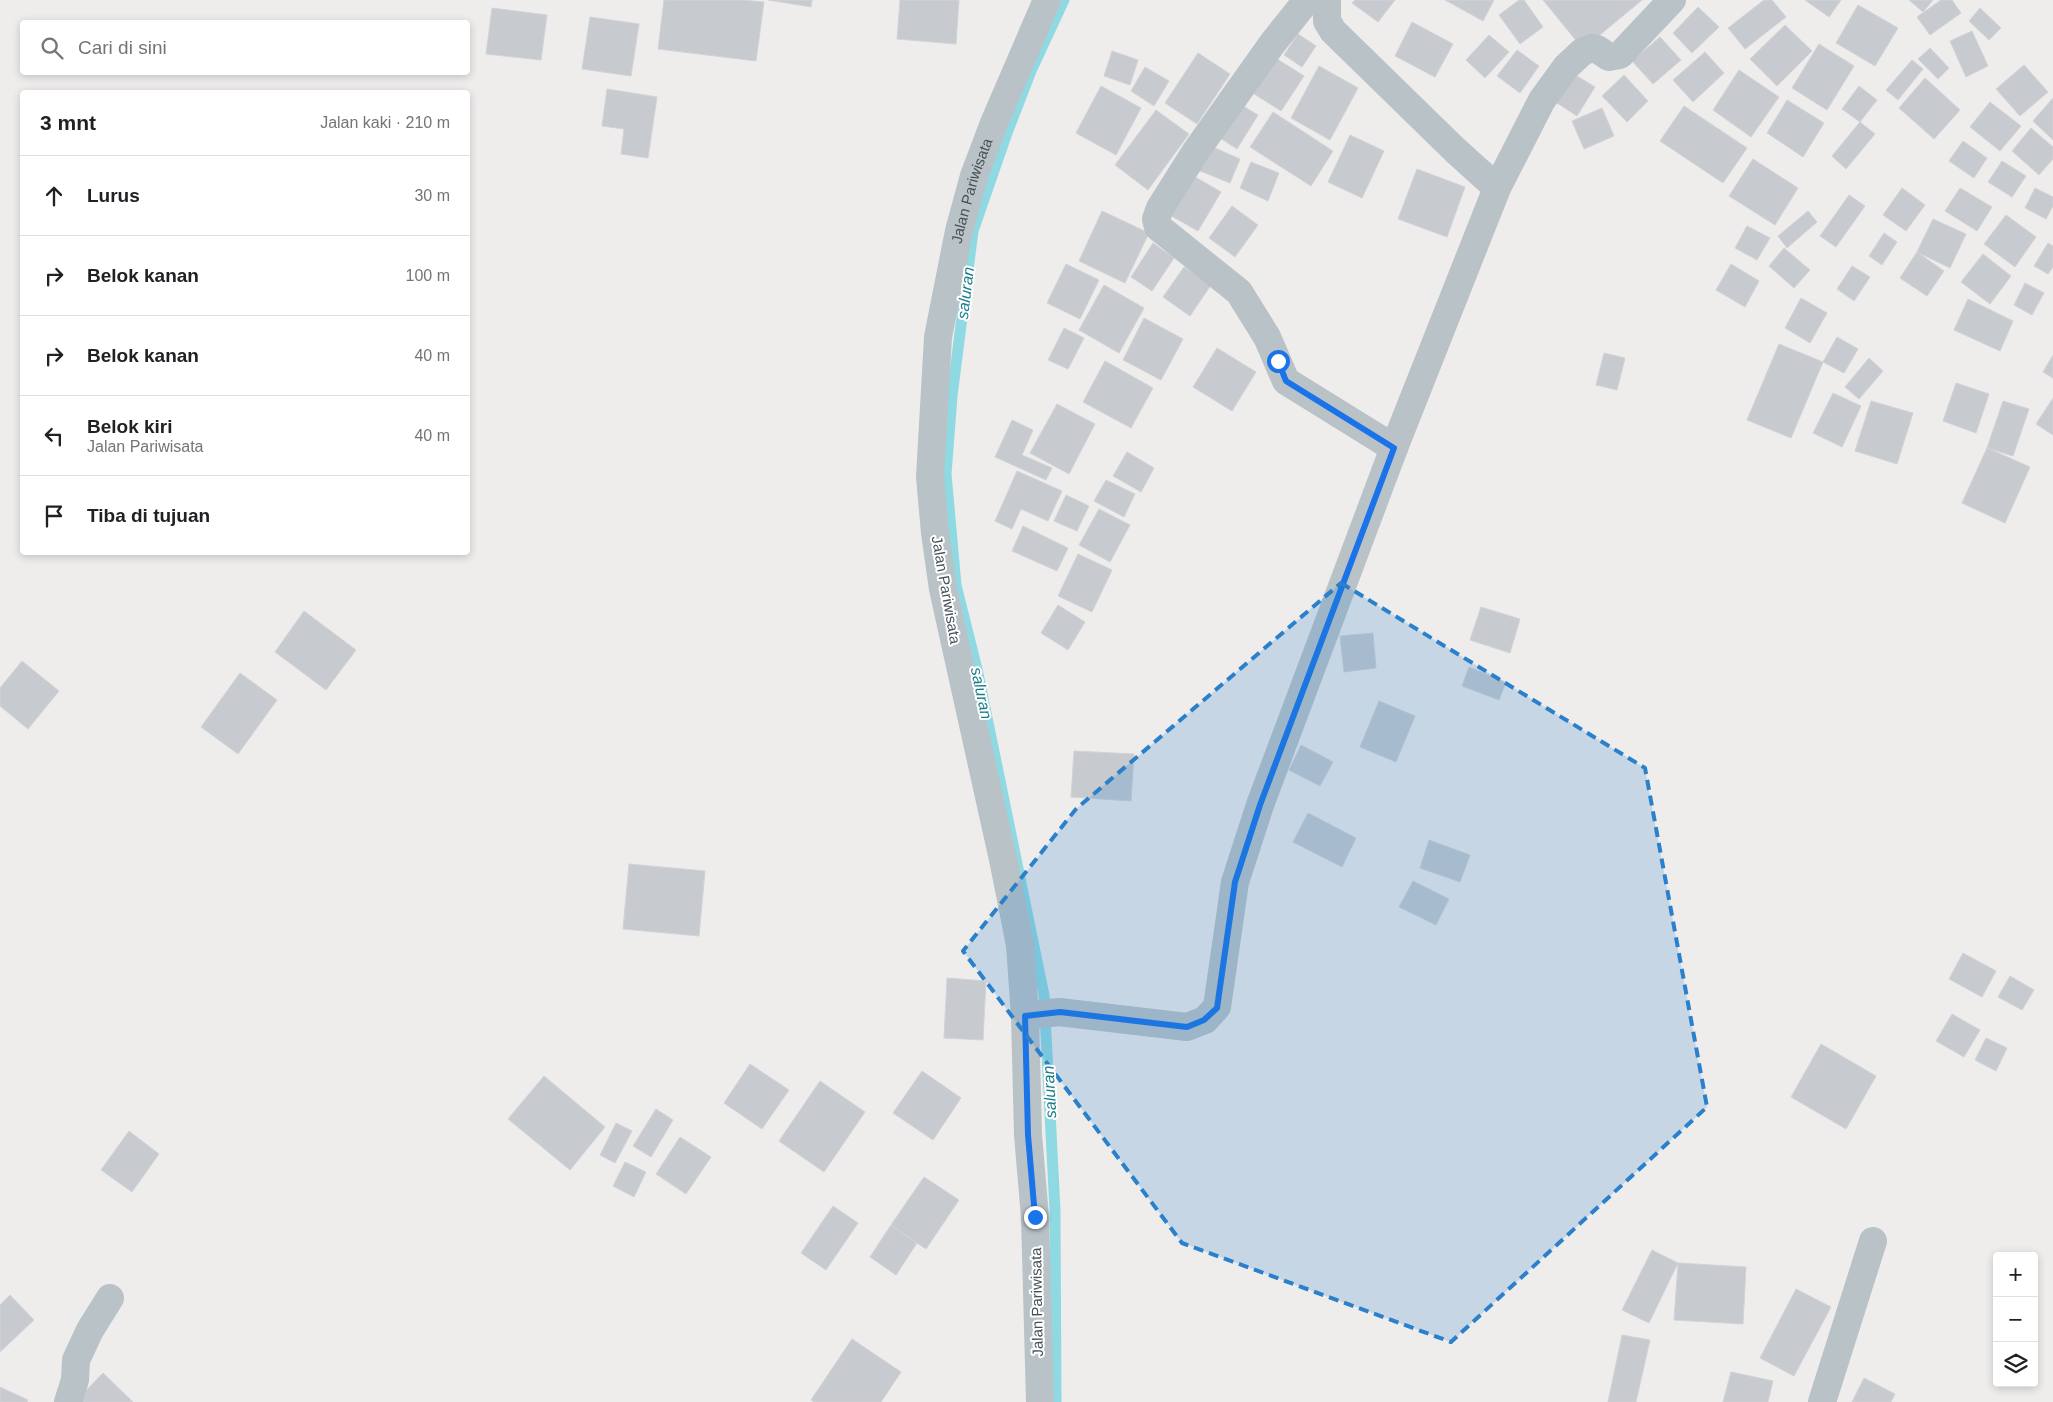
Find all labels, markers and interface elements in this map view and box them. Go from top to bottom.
search box [20,20,470,75]
icon: search [38,34,66,62]
text: Cari di sini [78,37,167,58]
text: 3 mnt [40,111,96,134]
text: Jalan kaki · 210 m [320,114,450,131]
street label: Jalan Pariwisata [948,135,996,245]
icon: ahead [40,182,68,210]
text: Lurus [87,185,140,206]
text: 30 m [414,187,450,204]
icon: right [40,262,68,290]
text: Belok kanan [87,265,199,286]
water label: saluran [954,266,977,320]
text: 100 m [406,267,450,284]
icon: right [40,342,68,370]
text: Belok kanan [87,345,199,366]
text: 40 m [414,347,450,364]
route start [1267,350,1290,373]
text: Belok kiri [87,416,173,437]
icon: left [40,422,68,450]
text: 40 m [414,427,450,444]
text: Jalan Pariwisata [87,438,204,455]
icon: arrive [40,502,68,530]
text: Tiba di tujuan [87,505,210,526]
street label: Jalan Pariwisata [929,535,964,646]
water label: saluran [968,666,995,721]
water label: saluran [1040,1065,1059,1119]
route end [1024,1206,1047,1229]
street label: Jalan Pariwisata [1027,1247,1046,1357]
map controls [1993,1252,2038,1387]
button: + [1993,1252,2038,1297]
button: − [1993,1297,2038,1342]
button: layers [1993,1342,2038,1387]

